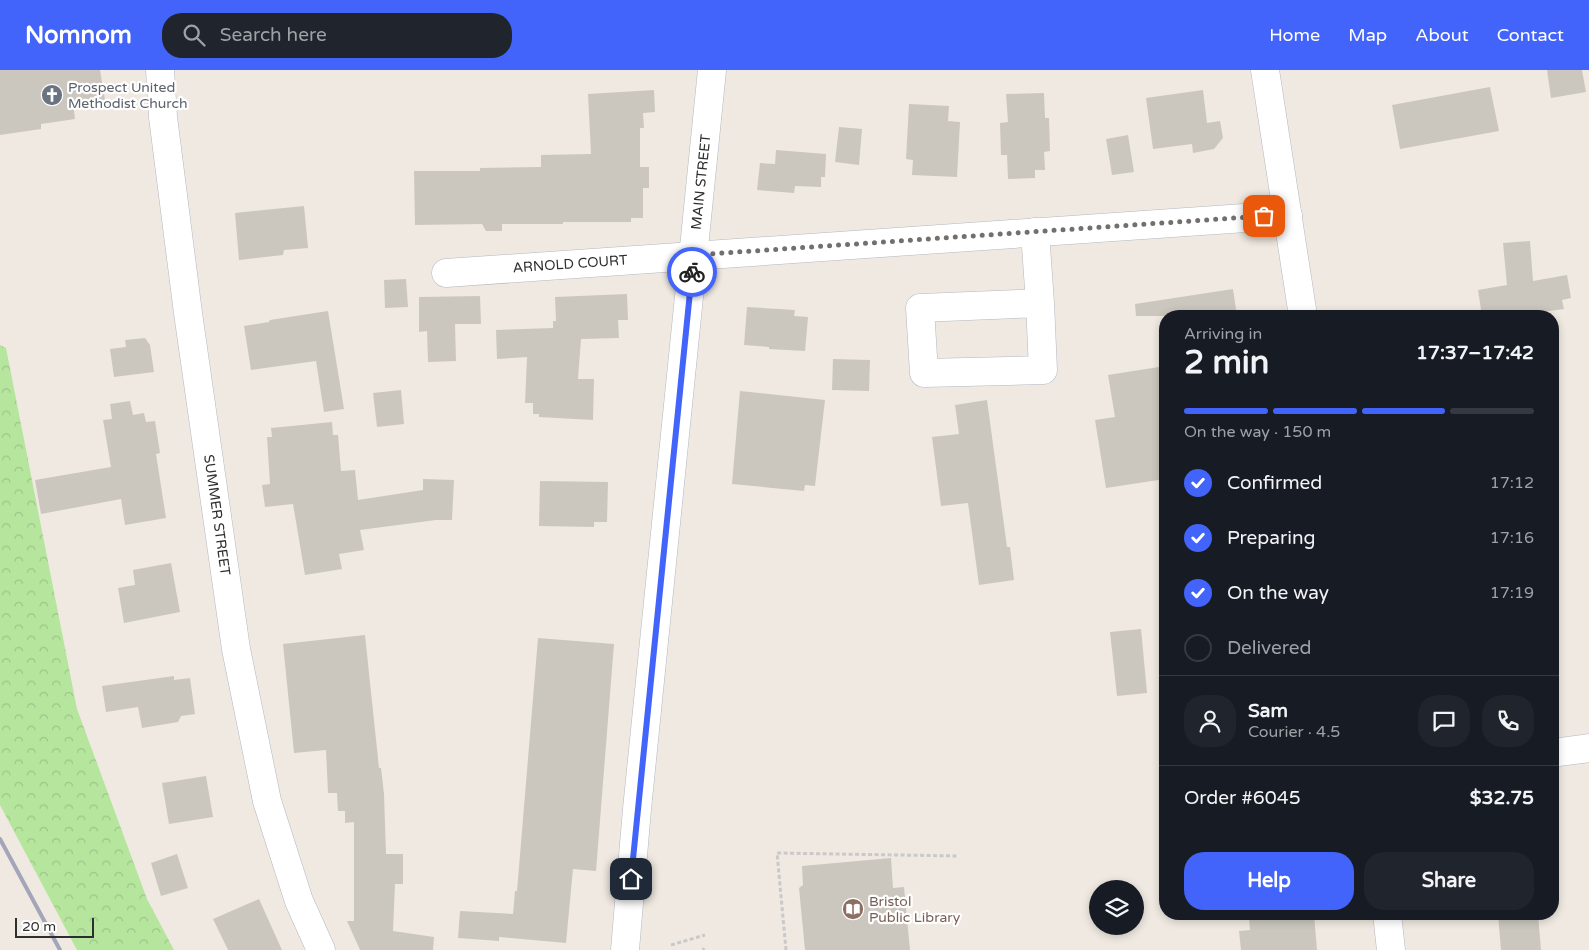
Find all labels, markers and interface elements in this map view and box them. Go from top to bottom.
search box [162,13,512,58]
text: Nomnom [25,21,132,50]
icon: search [180,21,208,49]
text: Search here [220,24,327,46]
text: Home [1269,24,1320,46]
text: Map [1348,24,1387,46]
text: About [1415,24,1469,46]
text: Contact [1497,24,1564,46]
place label: Prospect United Methodist Church [68,79,187,112]
church icon: Prospect United Methodist Church [40,83,64,107]
street label: MAIN STREET [688,133,715,231]
pin [1243,195,1285,237]
icon: bag [1250,202,1278,230]
courier [667,247,717,297]
street label: ARNOLD COURT [512,251,629,276]
icon: bike [678,258,706,286]
text: Arriving in [1184,324,1262,344]
text: 17:37–17:42 [1416,342,1534,364]
text: 2 min [1184,344,1269,382]
text: On the way · 150 m [1184,422,1331,442]
street label: SUMMER STREET [200,453,234,577]
icon: check [1184,469,1212,497]
text: Confirmed [1227,472,1322,494]
text: 17:12 [1490,473,1534,493]
icon: check [1184,524,1212,552]
text: Preparing [1227,527,1316,549]
text: 17:16 [1490,528,1534,548]
icon: check [1184,579,1212,607]
text: On the way [1227,582,1329,604]
text: 17:19 [1490,583,1534,603]
text: Delivered [1227,637,1312,659]
button: person [1184,695,1236,747]
button: chat [1418,695,1470,747]
button: phone [1482,695,1534,747]
text: Sam [1248,700,1288,722]
text: Courier · 4.5 [1248,722,1340,742]
text: Order #6045 [1184,787,1301,809]
text: $32.75 [1470,787,1534,809]
button: Help [1184,852,1354,910]
button: Share [1364,852,1534,910]
pin [610,858,652,900]
icon: home [617,865,645,893]
map controls [1089,880,1144,935]
button: layers [1089,880,1144,935]
place label: Bristol Public Library [869,893,961,926]
library icon: Bristol Public Library [841,897,865,921]
scale bar [15,915,94,938]
text: 20 m [22,918,56,935]

